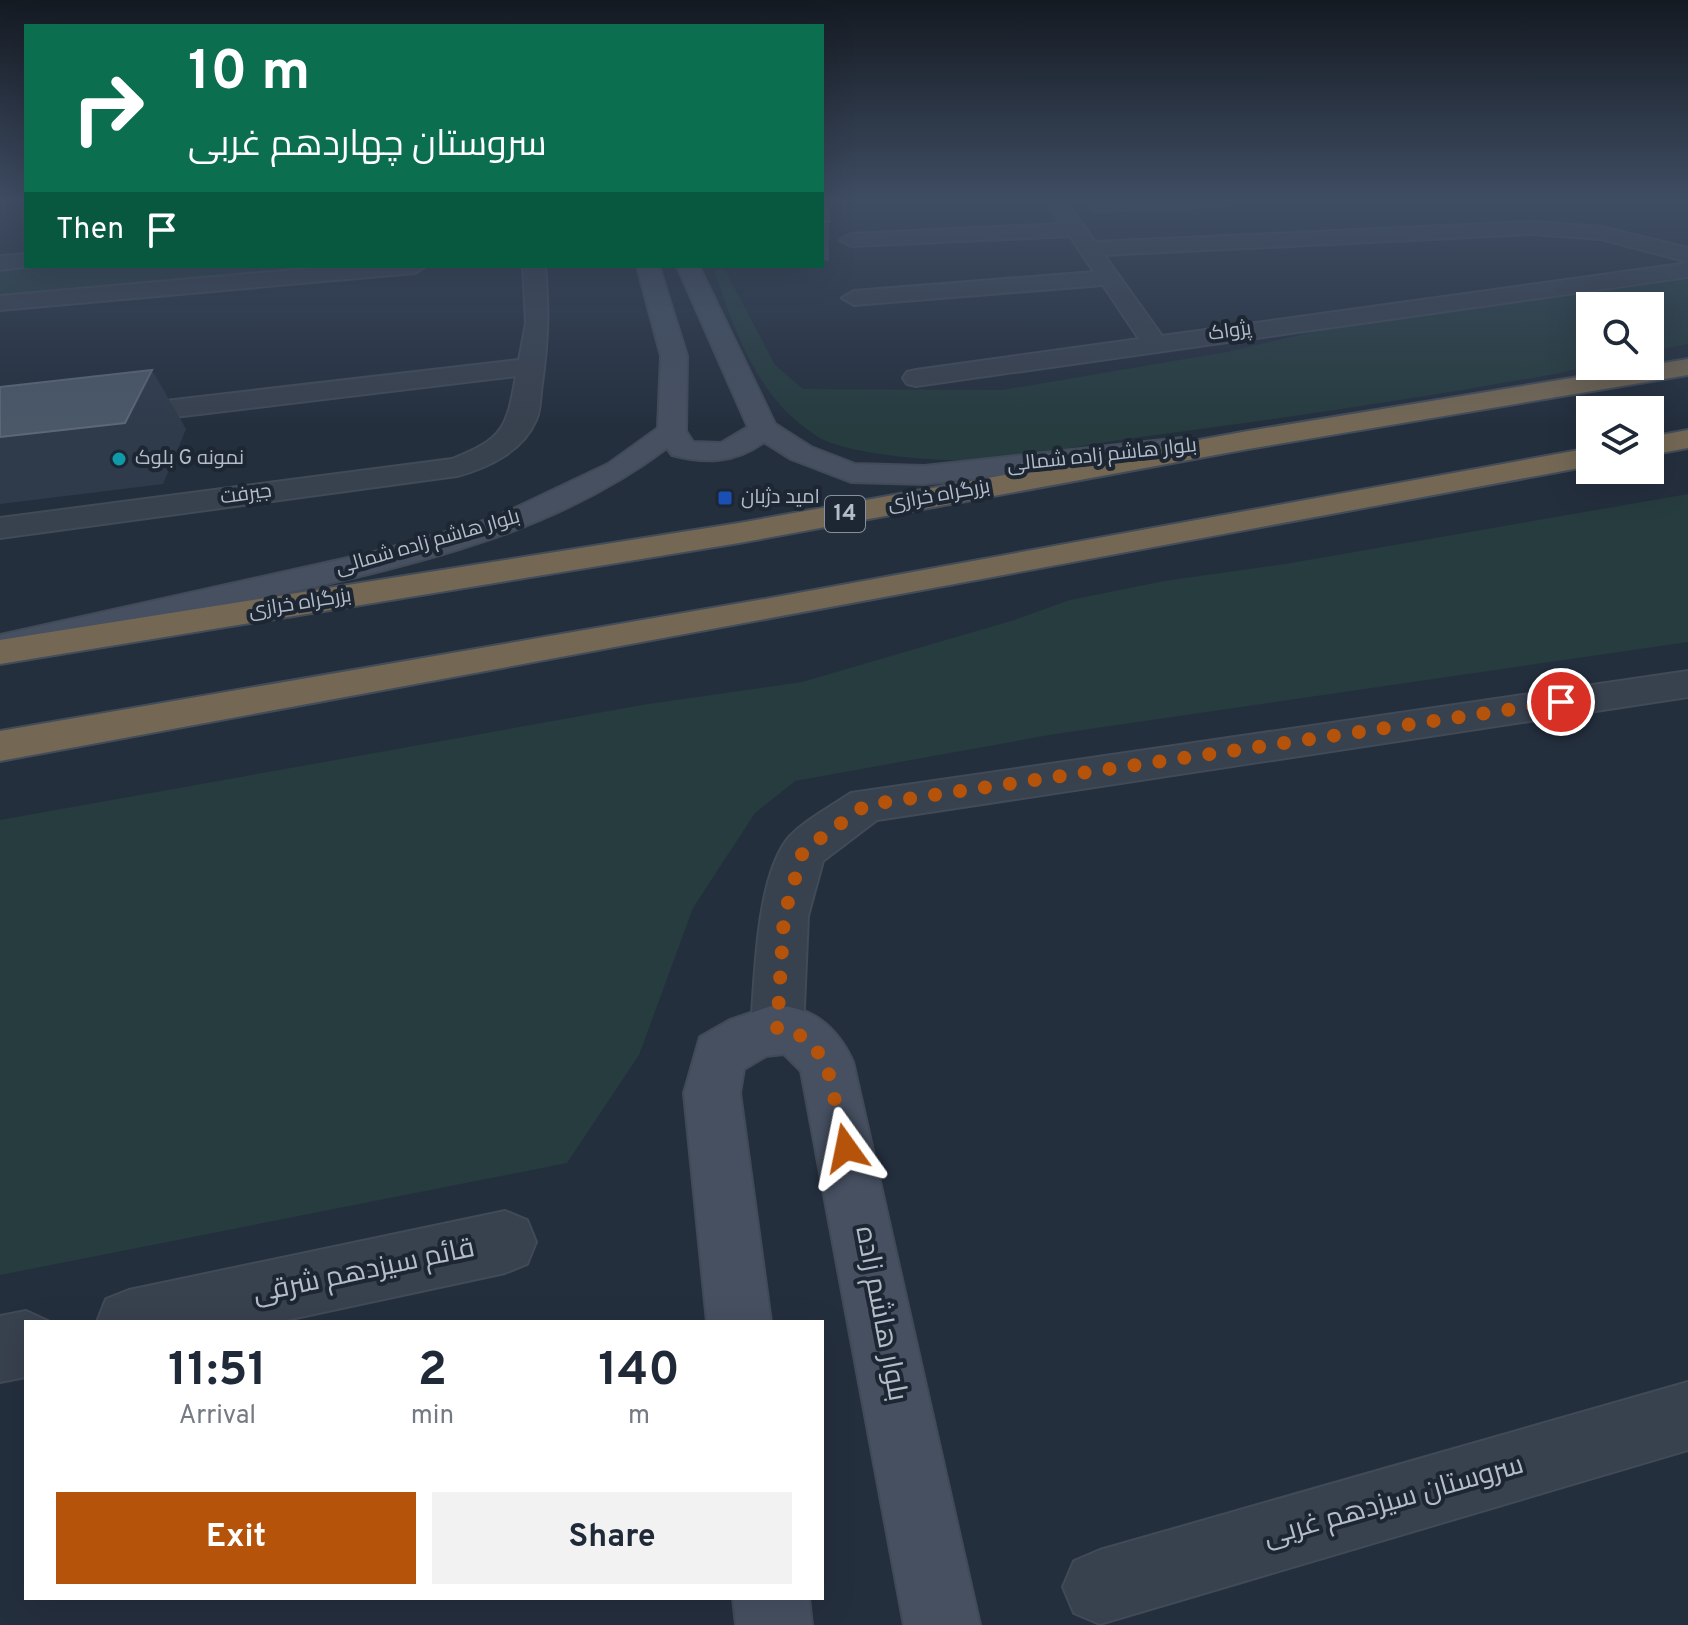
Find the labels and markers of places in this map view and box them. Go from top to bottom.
place label: بلوک G نمونه [135,446,244,472]
marker: بلوک G نمونه [110,450,128,468]
place label: امید دژبان [741,485,820,511]
marker: امید دژبان [716,489,734,507]
pin [1527,668,1595,736]

